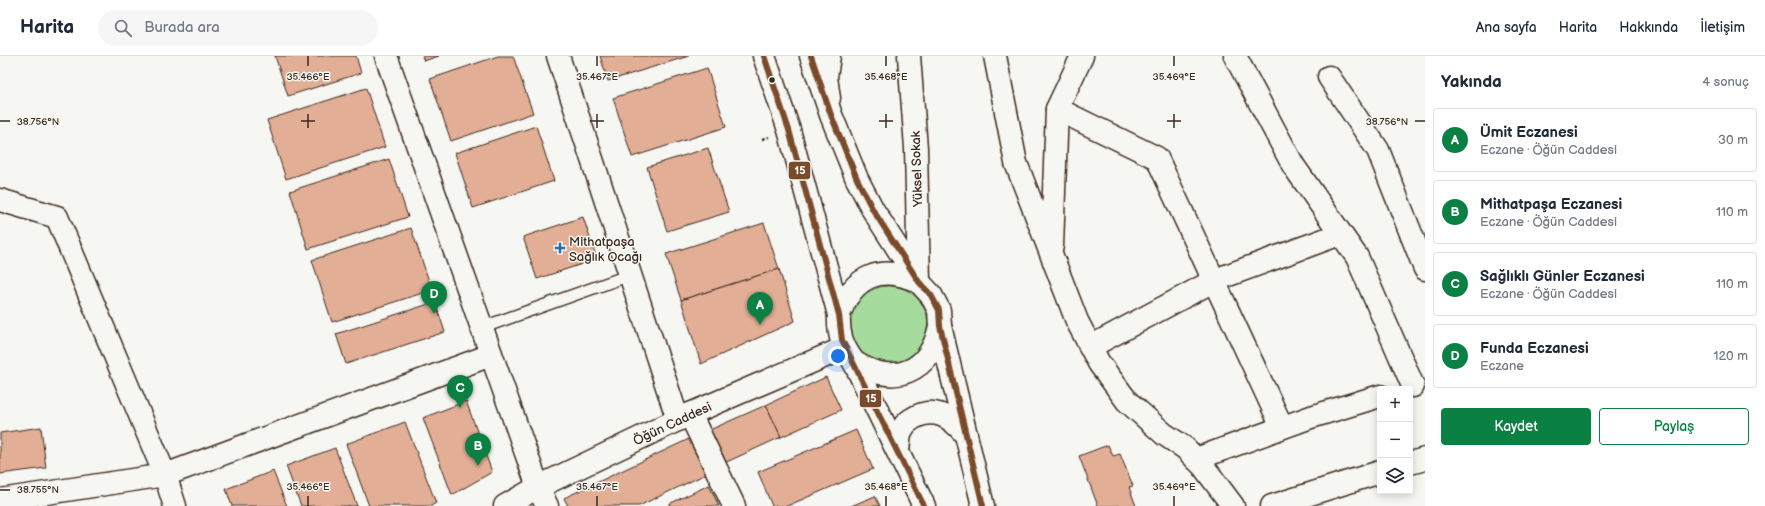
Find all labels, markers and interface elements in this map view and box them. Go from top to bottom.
search box [98,10,378,46]
text: Harita [20,16,74,39]
icon: search [112,17,134,39]
text: Burada ara [144,18,220,37]
text: Ana sayfa [1476,19,1537,36]
text: Harita [1559,19,1597,36]
text: Hakkında [1619,19,1678,36]
text: İletişim [1700,19,1745,36]
text: 35.466°E [286,71,330,83]
text: 35.467°E [576,71,618,83]
text: 35.468°E [864,71,908,83]
text: 35.469°E [1152,71,1196,83]
text: Yakında [1441,72,1502,92]
text: 4 sonuç [1702,74,1749,90]
unlabelled marker [767,75,777,85]
text: 38.756°N [17,116,59,128]
text: 38.756°N [1366,116,1408,128]
text: Ümit Eczanesi [1480,123,1578,142]
street label: Yüksel Sokak [908,130,926,208]
text: A [1451,132,1459,148]
text: 30 m [1718,132,1748,148]
text: Eczane · Öğün Caddesi [1480,142,1617,158]
line badge: 15 [788,161,811,180]
text: 15 [795,164,806,177]
text: Mithatpaşa Eczanesi [1480,195,1622,214]
text: B [1450,204,1460,220]
text: 110 m [1716,204,1748,220]
text: Eczane · Öğün Caddesi [1480,214,1617,230]
place label: Mithatpaşa Sağlık Ocağı [569,234,642,265]
marker: Mithatpaşa Sağlık Ocağı [554,242,566,254]
text: Sağlıklı Günler Eczanesi [1480,267,1645,286]
text: C [1450,276,1460,292]
text: 110 m [1716,276,1748,292]
pin: D [421,281,447,314]
text: Eczane · Öğün Caddesi [1480,286,1617,302]
pin: A [747,292,773,325]
text: Funda Eczanesi [1480,339,1589,358]
your location [828,346,848,366]
text: D [1450,348,1460,364]
text: 120 m [1713,348,1748,364]
text: Eczane [1480,358,1524,374]
pin: C [447,375,473,408]
map controls [1377,386,1413,494]
button: + [1377,386,1413,422]
line badge: 15 [859,389,882,408]
text: 15 [866,392,877,405]
street label: Öğün Caddesi [631,399,714,449]
button: Kaydet [1441,408,1591,445]
button: Paylaş [1599,408,1749,445]
button: − [1377,422,1413,458]
pin: B [465,433,491,466]
button: layers [1377,458,1413,494]
text: 35.466°E [286,481,330,493]
text: 35.467°E [576,481,618,493]
text: 35.468°E [864,481,908,493]
text: 35.469°E [1152,481,1196,493]
text: 38.755°N [17,484,59,496]

